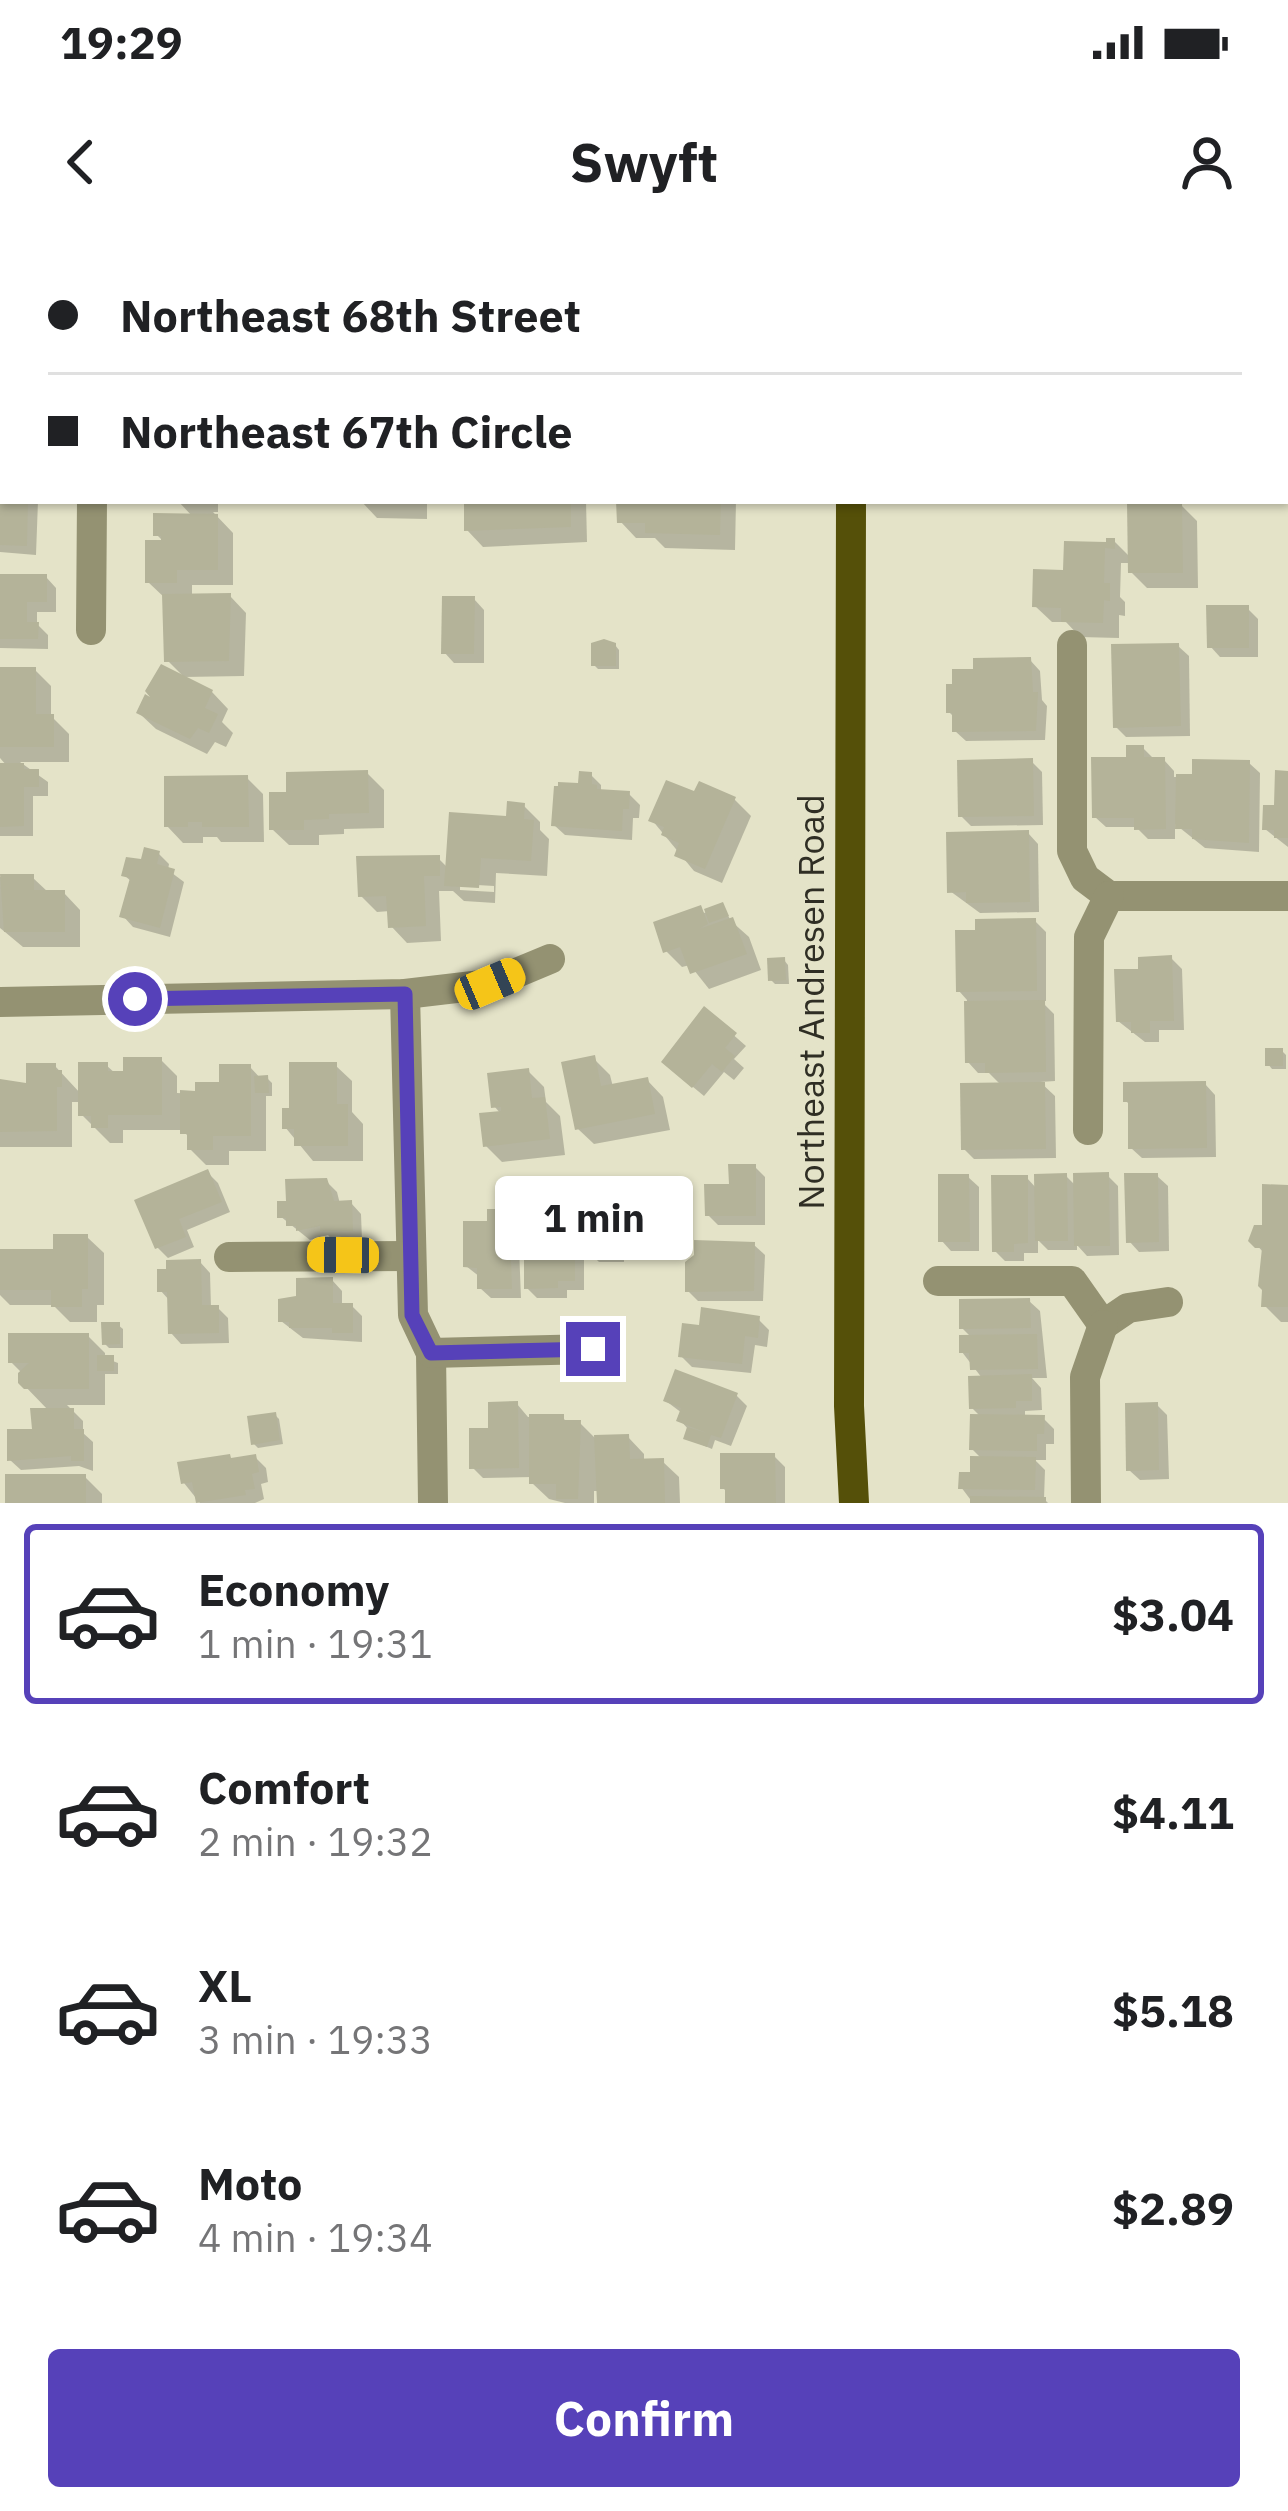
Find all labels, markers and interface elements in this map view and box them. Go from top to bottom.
text: 19:29 [60,13,183,71]
text: Swyft [570,127,718,197]
icon: back [48,129,114,195]
icon: person [1174,129,1240,195]
text: Northeast 68th Street [120,286,581,344]
text: Northeast 67th Circle [120,402,572,460]
street label: Northeast Andresen Road [787,794,834,1210]
car [450,953,530,1015]
route start [108,972,162,1026]
callout: 1 min [494,1175,692,1259]
text: 1 min [543,1192,645,1243]
car [307,1236,379,1274]
route end [566,1322,620,1376]
icon: car [54,1560,162,1668]
text: Economy [198,1560,389,1618]
text: $3.04 [1112,1585,1234,1643]
text: 1 min · 19:31 [198,1618,433,1669]
icon: car [54,1758,162,1866]
text: Comfort [198,1758,370,1816]
text: $4.11 [1112,1783,1234,1841]
text: 2 min · 19:32 [198,1816,433,1867]
icon: car [54,1956,162,2064]
text: XL [198,1956,252,2014]
text: $5.18 [1112,1981,1234,2039]
text: 3 min · 19:33 [198,2014,433,2065]
icon: car [54,2154,162,2262]
text: Moto [198,2154,302,2212]
text: $2.89 [1112,2179,1234,2237]
text: 4 min · 19:34 [198,2212,433,2263]
button: Confirm [48,2349,1240,2487]

